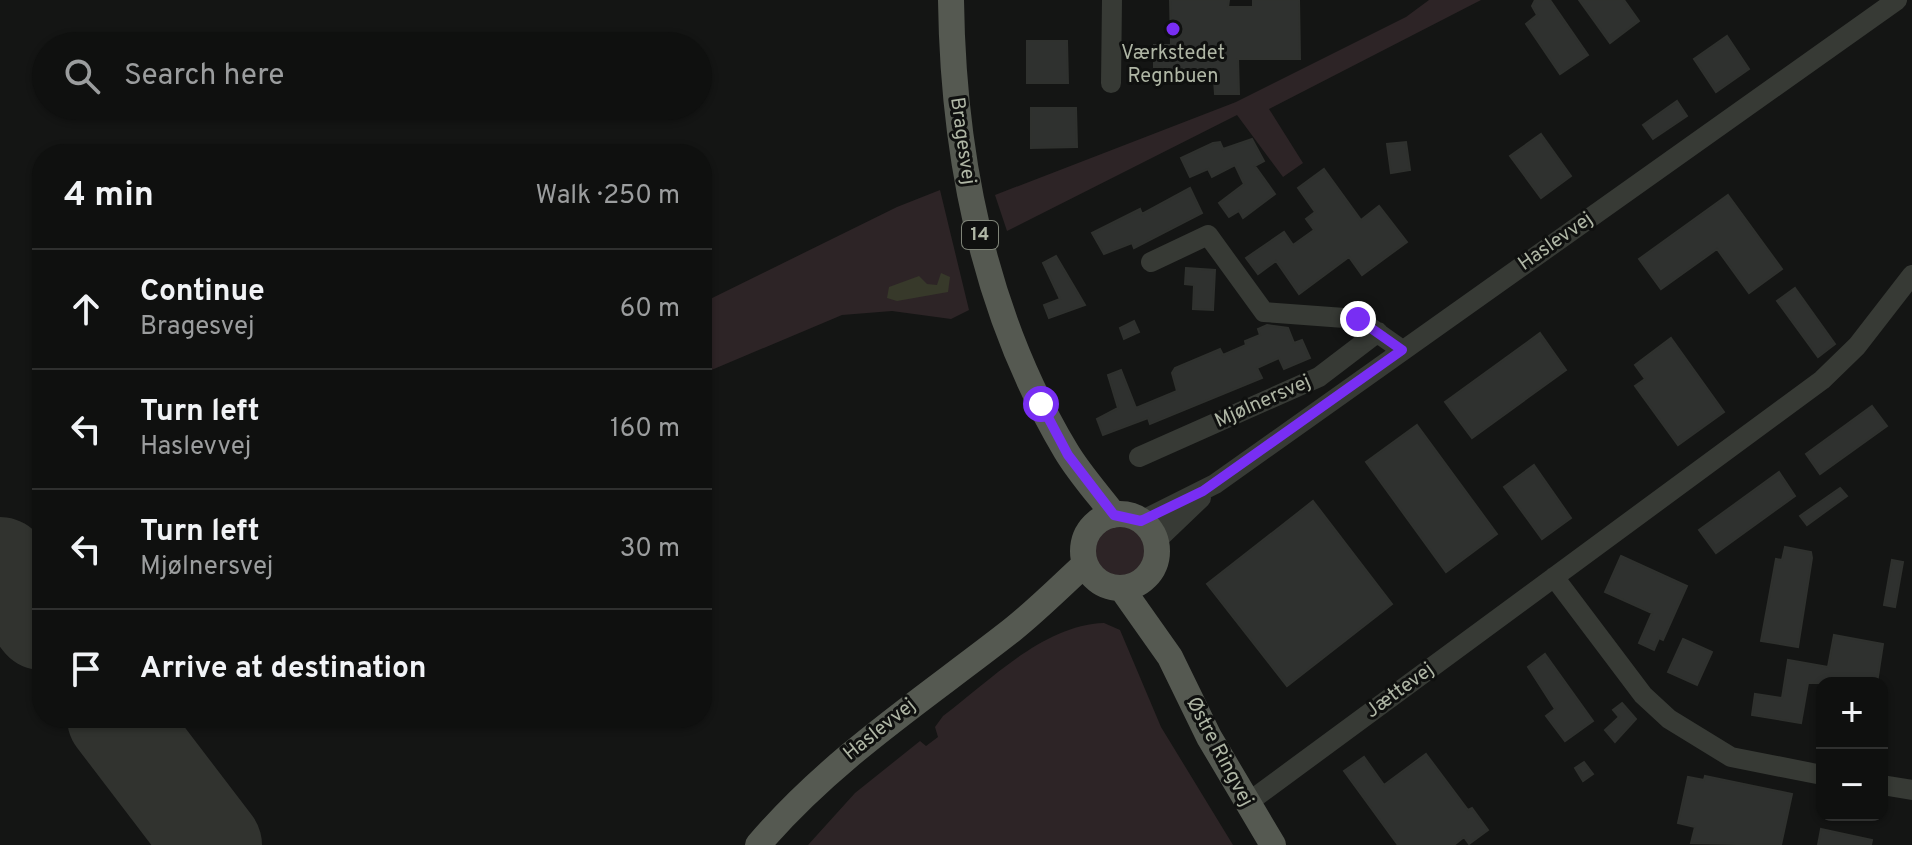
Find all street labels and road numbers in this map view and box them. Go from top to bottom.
street label: Bragesvej [943,96,981,186]
street label: Haslevvej [1513,207,1599,277]
road number: 14 [962,221,998,249]
street label: Mjølnersvej [1211,369,1315,435]
street label: Jættevej [1360,657,1440,725]
street label: Haslevvej [839,693,921,767]
street label: Østre Ringvej [1179,693,1259,811]

